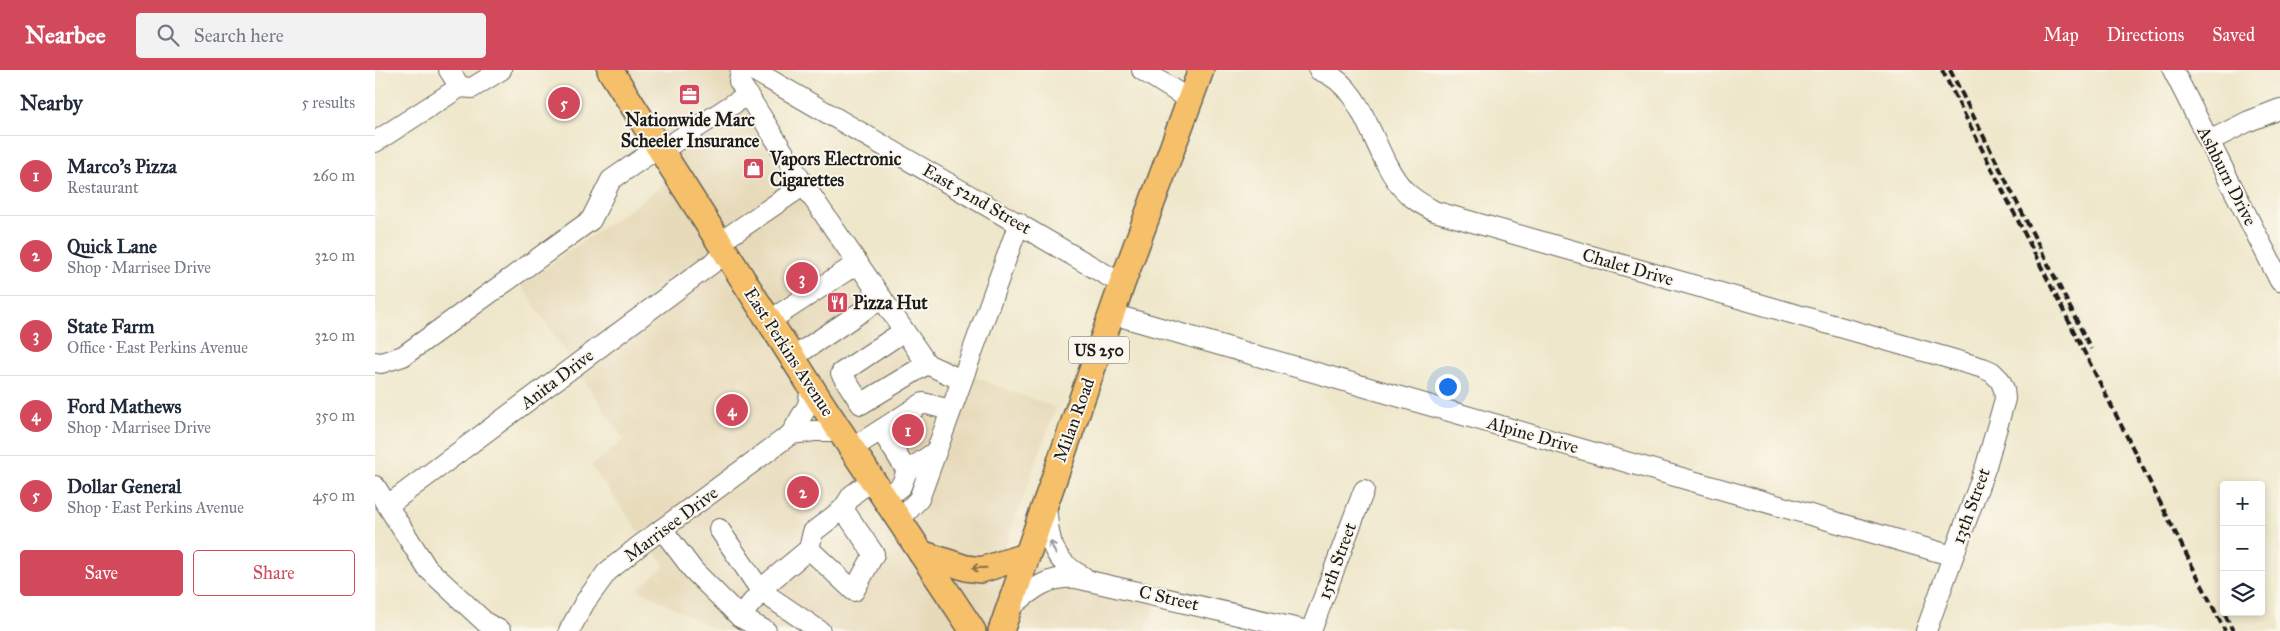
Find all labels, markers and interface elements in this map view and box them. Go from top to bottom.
search box [136,13,486,58]
text: Nearbee [25,20,106,50]
icon: search [154,21,182,49]
text: Search here [194,24,284,47]
text: Map [2043,24,2079,46]
text: Directions [2107,24,2184,46]
text: Saved [2212,24,2255,46]
office icon: Nationwide Marc Scheeler Insurance [678,83,702,107]
pin: 5 [548,84,580,122]
text: Nearby [20,90,83,116]
text: 5 results [301,93,355,112]
place label: Nationwide Marc Scheeler Insurance [621,109,760,152]
street label: Ashburn Drive [2192,122,2262,230]
place label: Vapors Electronic Cigarettes [769,148,902,192]
text: Marco's Pizza [67,155,177,178]
shop icon: Vapors Electronic Cigarettes [742,157,766,181]
street label: East 52nd Street [919,159,1036,239]
text: 1 [33,166,39,185]
text: 260 m [313,166,355,185]
text: Restaurant [67,178,139,197]
text: Quick Lane [67,235,157,258]
street label: Chalet Drive [1580,243,1676,291]
text: 2 [32,246,40,265]
text: 320 m [315,246,355,265]
text: Shop · Marrisee Drive [67,258,211,277]
pin: 3 [786,259,818,297]
street label: East Perkins Avenue [739,284,839,420]
restaurant icon: Pizza Hut [825,291,849,315]
place label: Pizza Hut [853,292,928,314]
text: State Farm [67,315,155,338]
text: 3 [33,326,39,345]
text: 320 m [315,326,355,345]
road number: US 250 [1069,336,1129,364]
text: Office · East Perkins Avenue [67,338,248,357]
street label: Anita Drive [515,344,598,414]
your location [1435,374,1461,400]
street label: Milan Road [1049,375,1099,465]
pin: 4 [716,391,748,429]
text: Ford Mathews [67,395,181,418]
text: 4 [32,406,40,425]
text: 350 m [315,406,355,425]
pin: 1 [892,411,924,449]
street label: Alpine Drive [1484,411,1581,458]
text: Shop · Marrisee Drive [67,418,211,437]
street label: 13th Street [1947,464,1995,547]
pin: 2 [787,473,819,511]
text: Dollar General [67,475,181,498]
map controls [2220,481,2265,616]
button: + [2220,481,2265,526]
street label: Marrisee Drive [620,482,722,566]
text: 5 [32,486,40,505]
text: 450 m [312,486,355,505]
text: Shop · East Perkins Avenue [67,498,244,517]
street label: 15th Street [1313,519,1361,603]
button: − [2220,526,2265,571]
one-way arrow [1048,541,1058,556]
button: Save [20,550,183,596]
button: Share [193,550,355,596]
one-way arrow [971,564,987,573]
button: layers [2220,571,2265,616]
street label: C Street [1137,580,1202,616]

